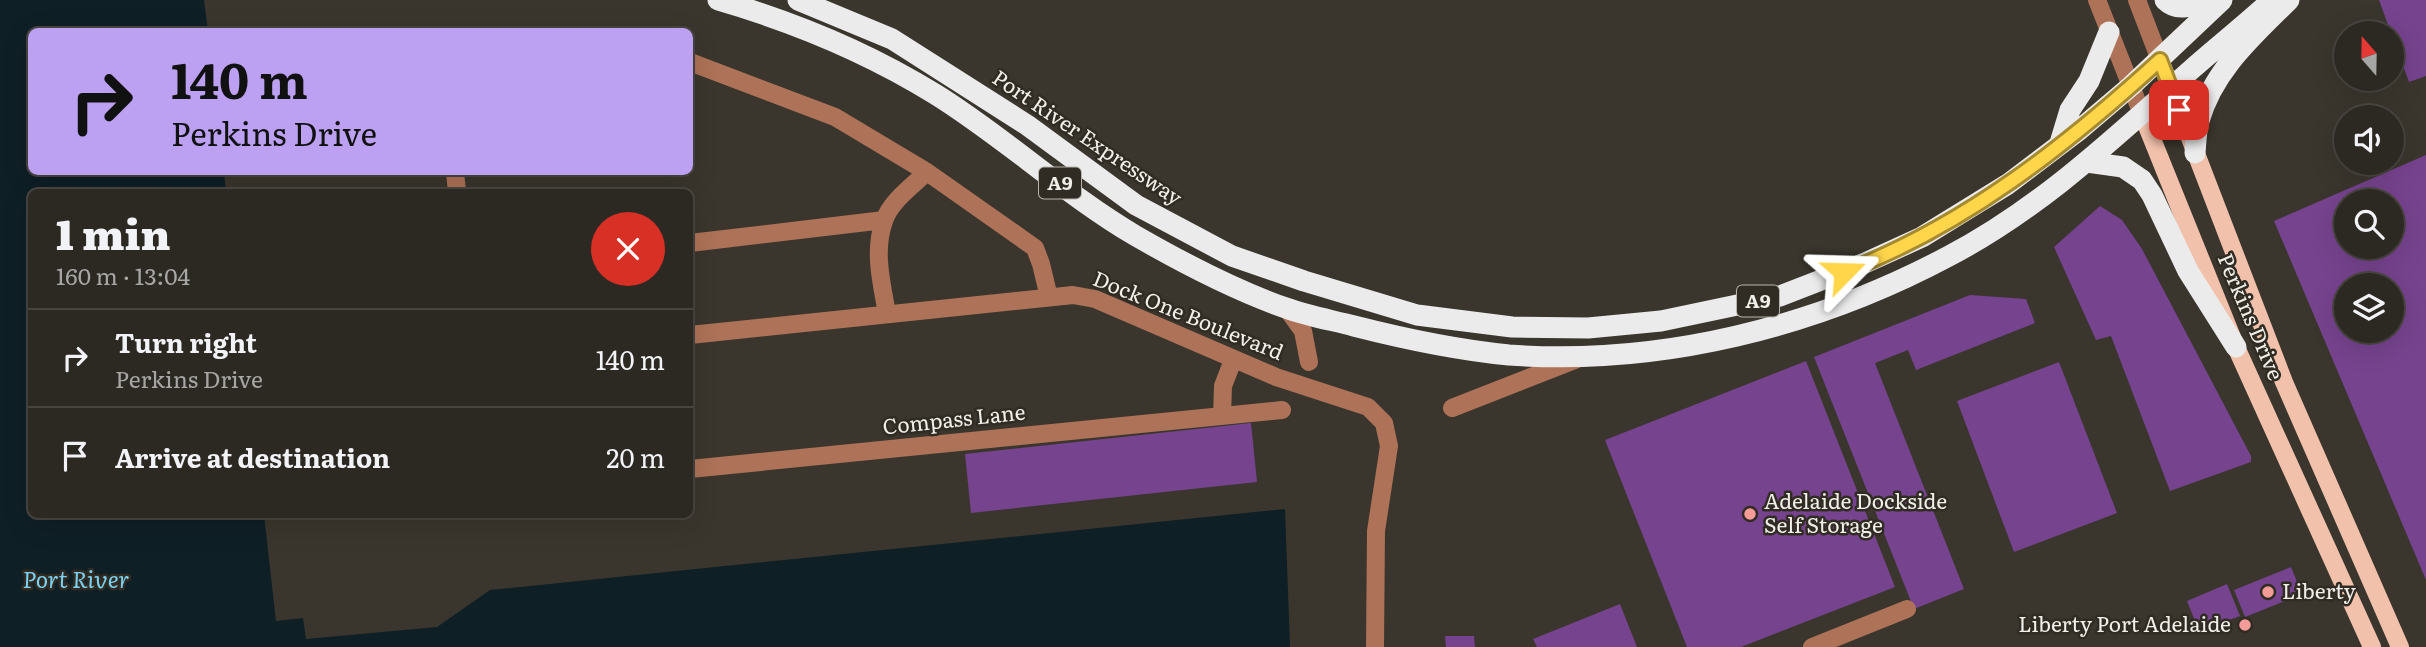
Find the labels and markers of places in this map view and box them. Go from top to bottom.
pin [2149,80,2209,140]
place label: Adelaide Dockside Self Storage [1764,484,1947,539]
marker: Adelaide Dockside Self Storage [1742,506,1758,522]
place label: Liberty [2282,574,2357,605]
marker: Liberty [2260,584,2276,600]
place label: Liberty Port Adelaide [2018,607,2231,638]
marker: Liberty Port Adelaide [2237,617,2253,633]

